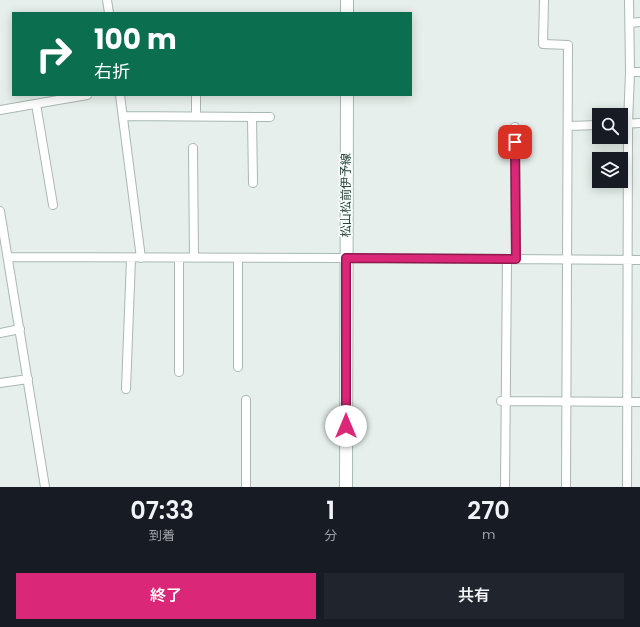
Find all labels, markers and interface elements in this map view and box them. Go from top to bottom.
text: 100 m [94,20,177,59]
icon: right [28,28,80,80]
text: 右折 [94,59,130,84]
map controls [592,108,628,188]
button: search [592,108,628,144]
pin [498,125,532,159]
icon: arrive [504,131,526,153]
button: layers [592,152,628,188]
street label: 松山松前伊予線 [337,153,354,237]
position arrow [325,405,367,447]
text: 07:33 [130,494,194,527]
text: 1 [326,494,335,527]
text: 270 [467,494,510,527]
text: m [482,525,495,544]
text: 到着 [149,526,175,545]
text: 分 [324,526,337,545]
button: 終了 [16,573,316,619]
button: 共有 [324,573,624,619]

